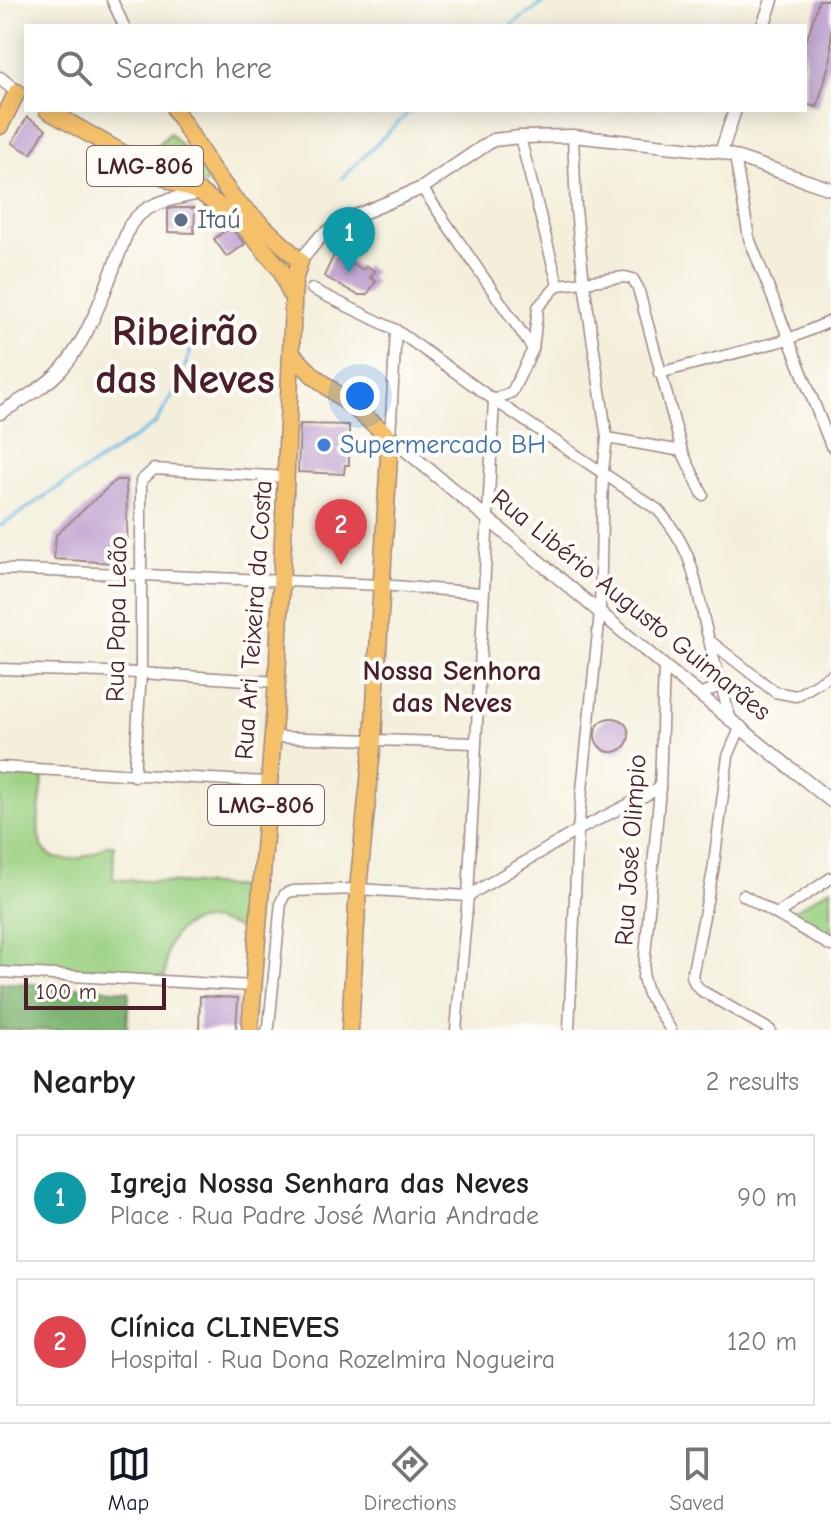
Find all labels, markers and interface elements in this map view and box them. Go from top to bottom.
search box [24,24,807,112]
icon: search [52,46,96,90]
text: Search here [116,51,272,86]
road number: LMG-806 [87,146,203,186]
place label: Itaú [197,205,241,235]
pin: 1 [323,207,375,273]
marker: Itaú [172,211,190,229]
district label: Ribeirão das Neves [95,307,275,404]
your location [340,376,380,416]
place label: Supermercado BH [340,430,546,460]
marker: Supermercado BH [315,436,333,454]
street label: Rua Ari Teixeira da Costa [229,479,279,761]
street label: Rua Libério Augusto Guimarães [485,483,777,727]
pin: 2 [315,499,367,565]
street label: Rua Papa Leão [101,536,133,702]
district label: Nossa Senhora das Neves [363,655,541,719]
street label: Rua José Olimpio [609,753,653,947]
road number: LMG-806 [208,785,324,825]
scale bar [24,974,166,1010]
text: 100 m [36,979,97,1005]
text: Nearby [32,1062,135,1102]
text: 2 results [706,1067,799,1097]
text: Igreja Nossa Senhara das Neves [110,1166,529,1201]
text: 1 [55,1183,65,1213]
text: 90 m [737,1183,797,1213]
text: Place · Rua Padre José Maria Andrade [110,1201,539,1231]
text: Clínica CLINEVES [110,1310,339,1345]
text: 2 [54,1327,66,1357]
text: 120 m [727,1327,797,1357]
text: Hospital · Rua Dona Rozelmira Nogueira [110,1345,555,1375]
tab: Map [107,1442,151,1516]
tab: Directions [364,1442,457,1516]
tab: Saved [670,1442,724,1516]

